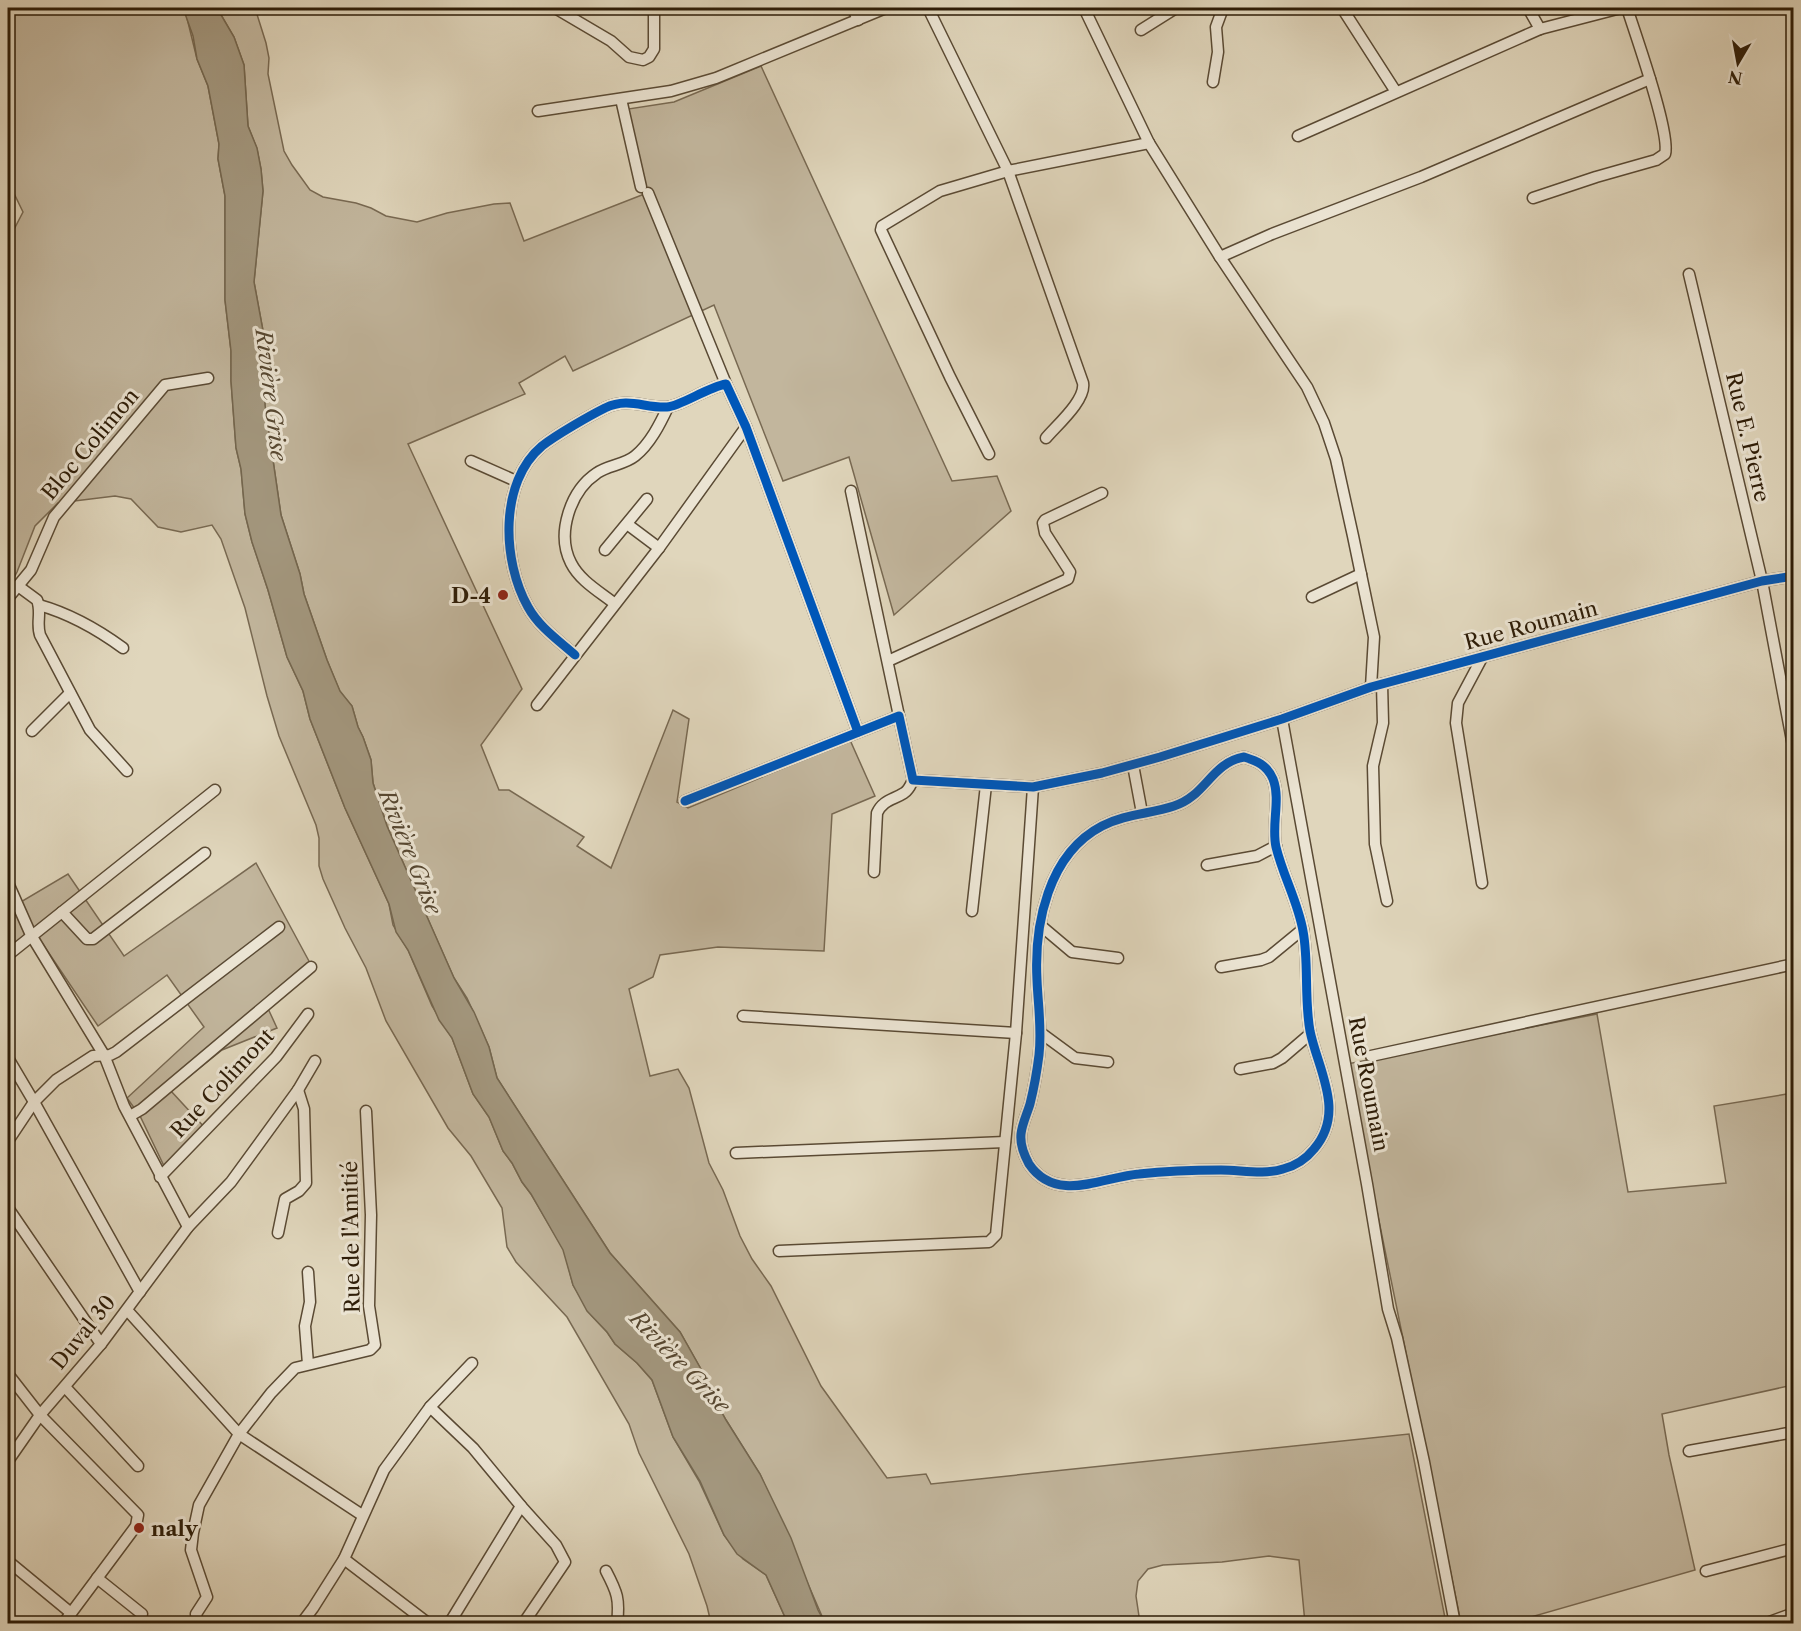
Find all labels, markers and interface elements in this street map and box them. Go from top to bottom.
north arrow [1708,33,1768,93]
text: N [1727,67,1744,89]
water label: Rivière Grise [249,326,293,464]
street label: Rue E. Pierre [1721,370,1775,504]
street label: Bloc Colimon [36,383,144,505]
place label: D-4 [451,583,491,608]
marker: D-4 [496,588,510,602]
street label: Rue Roumain [1462,595,1600,655]
water label: Rivière Grise [372,784,448,920]
street label: Rue Roumain [1344,1014,1394,1154]
street label: Rue Colimont [165,1023,279,1143]
street label: Rue de l'Amitié [337,1161,365,1313]
street label: Duval 30 [46,1290,120,1374]
water label: Rivière Grise [623,1304,737,1420]
place label: naly [151,1516,199,1541]
marker: naly [132,1521,146,1535]

